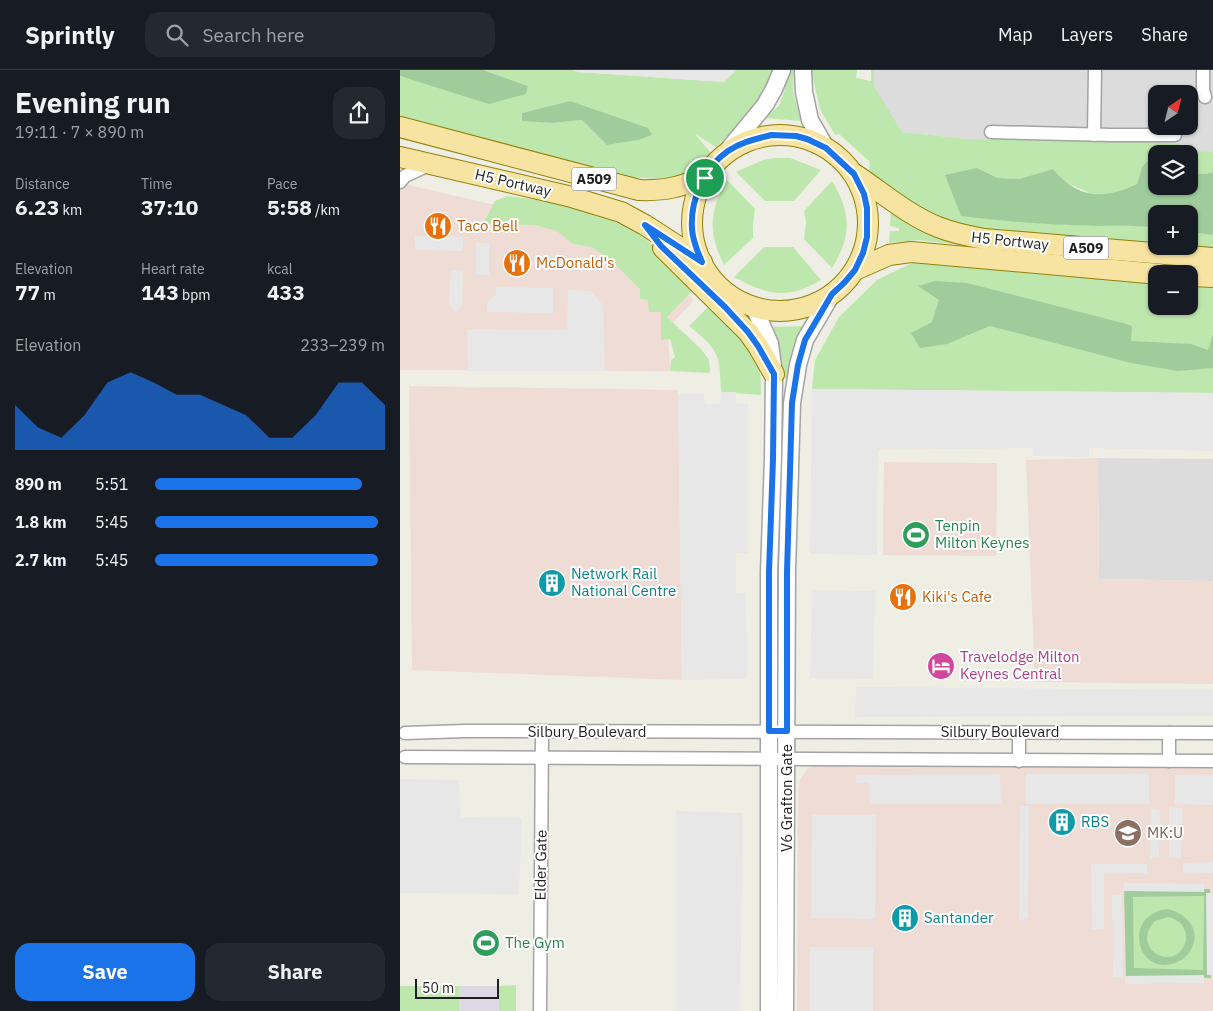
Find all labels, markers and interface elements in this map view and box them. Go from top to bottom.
search box [145,12,495,57]
text: Sprintly [25,19,115,51]
icon: search [163,21,191,49]
text: Search here [203,23,304,47]
text: Map [998,23,1033,46]
text: Layers [1061,23,1113,46]
text: Share [1141,23,1188,46]
text: Evening run [15,84,171,121]
north arrow [1148,85,1198,135]
map controls [1148,85,1198,315]
button: share [333,87,385,139]
text: 19:11 · 7 × 890 m [15,122,144,142]
button: layers [1148,145,1198,195]
pin [684,157,726,199]
street label: H5 Portway [473,164,554,201]
icon: arrive [691,164,719,192]
road number: A509 [572,168,616,190]
text: Distance [15,175,70,193]
text: Time [141,175,172,193]
text: Pace [267,175,297,193]
text: 6.23 [15,193,59,221]
text: 37:10 [141,193,198,221]
text: 5:58 [267,193,312,221]
text: km [59,201,82,219]
text: /km [312,201,340,219]
button: + [1148,205,1198,255]
restaurant icon: Taco Bell [423,211,453,241]
place label: Taco Bell [457,216,518,235]
street label: H5 Portway [970,227,1050,254]
road number: A509 [1064,237,1108,260]
restaurant icon: McDonald's [502,248,532,278]
place label: McDonald's [536,253,614,272]
text: Elevation [15,260,73,278]
text: Heart rate [141,260,205,278]
text: kcal [267,260,292,278]
button: − [1148,265,1198,315]
text: 77 [15,278,40,306]
text: 143 [141,278,179,306]
text: 433 [267,278,305,306]
text: m [40,286,56,304]
text: bpm [179,286,211,304]
text: Elevation [15,335,81,355]
text: 233–239 m [300,335,385,355]
text: 890 m [15,474,62,494]
text: 5:51 [95,474,128,494]
text: 1.8 km [15,512,66,532]
text: 5:45 [95,512,128,532]
place label: Tenpin Milton Keynes [935,516,1029,552]
sports icon: Tenpin Milton Keynes [901,520,931,550]
text: 2.7 km [15,550,66,570]
text: 5:45 [95,550,128,570]
place label: Network Rail National Centre [571,564,676,600]
building icon: Network Rail National Centre [537,568,567,598]
restaurant icon: Kiki's Cafe [888,582,918,612]
place label: Kiki's Cafe [922,587,992,606]
place label: Travelodge Milton Keynes Central [960,647,1080,683]
hotel icon: Travelodge Milton Keynes Central [926,651,956,681]
street label: Silbury Boulevard [528,722,646,741]
street label: Silbury Boulevard [941,722,1059,741]
street label: V6 Grafton Gate [777,744,796,852]
building icon: RBS [1047,807,1077,837]
place label: RBS [1081,812,1109,831]
school or university icon: MK:U [1113,818,1143,848]
place label: MK:U [1147,823,1183,842]
street label: Elder Gate [530,829,551,900]
building icon: Santander [890,903,920,933]
place label: Santander [924,908,994,927]
sports icon: The Gym [471,928,501,958]
place label: The Gym [505,933,565,952]
button: Save [15,943,195,1001]
button: Share [205,943,385,1001]
scale bar [415,976,499,999]
text: 50 m [422,979,454,997]

